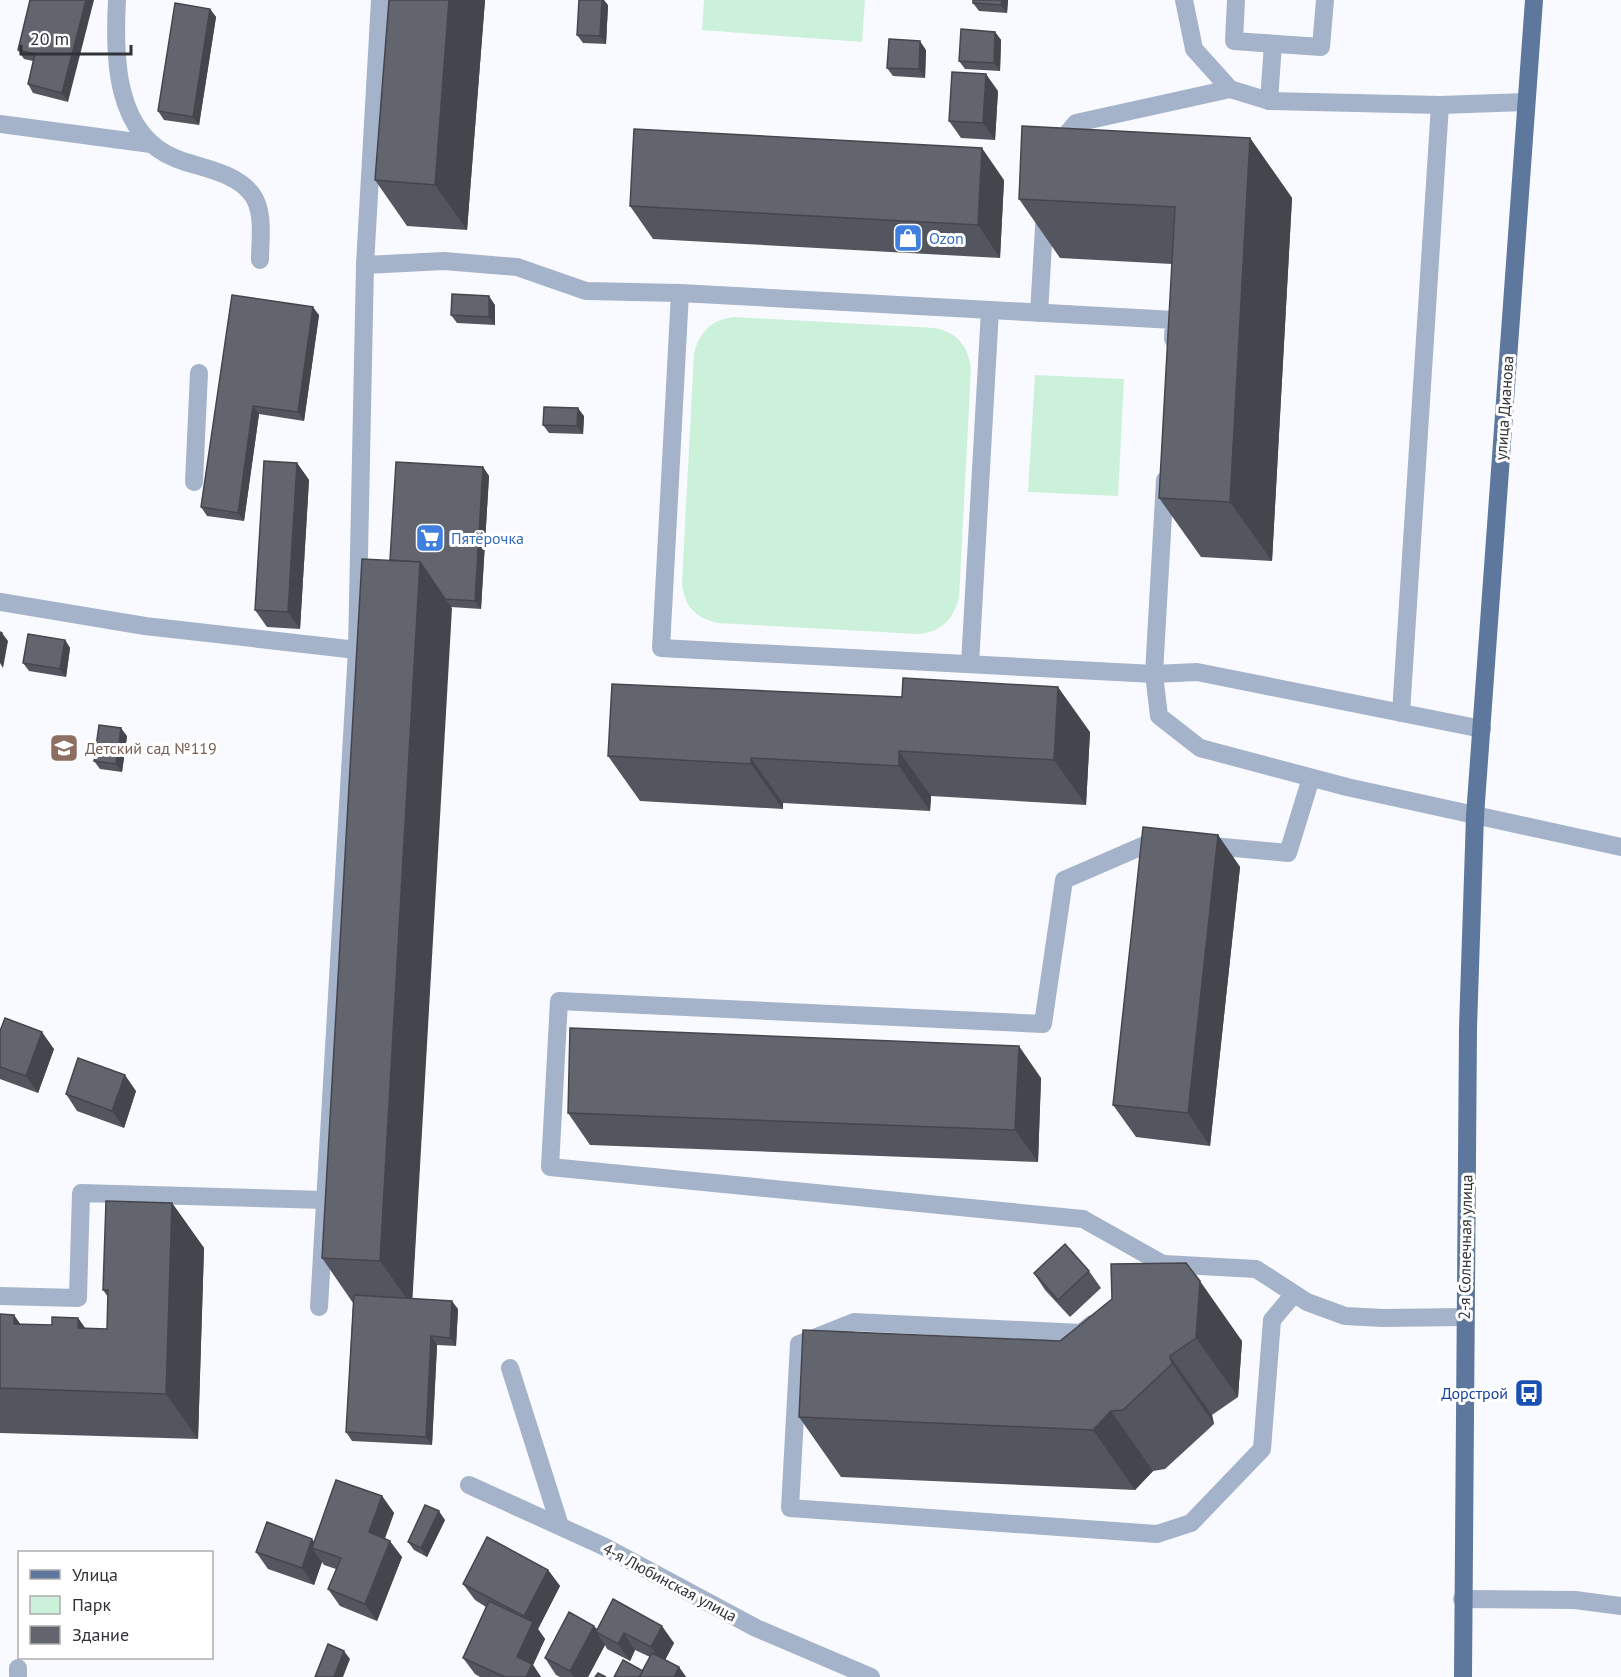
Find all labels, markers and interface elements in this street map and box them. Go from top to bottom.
scale bar [21,18,130,56]
text: 20 m [30,27,69,50]
shop icon: Ozon [892,222,924,254]
place label: Ozon [929,228,964,248]
street label: улица Дианова [1490,355,1518,461]
supermarket icon: Пятёрочка [414,522,446,554]
place label: Пятёрочка [451,528,524,548]
school or university icon: Детский сад №119 [48,732,80,764]
place label: Детский сад №119 [85,738,217,758]
street label: 2-я Солнечная улица [1454,1174,1476,1320]
bus stop icon: Дорстрой [1513,1377,1545,1409]
place label: Дорстрой [1441,1383,1508,1403]
street label: 4-я Любинская улица [600,1538,740,1626]
legend [18,1551,213,1659]
text: Улица [72,1563,118,1586]
text: Парк [72,1593,112,1616]
text: Здание [72,1623,129,1646]

